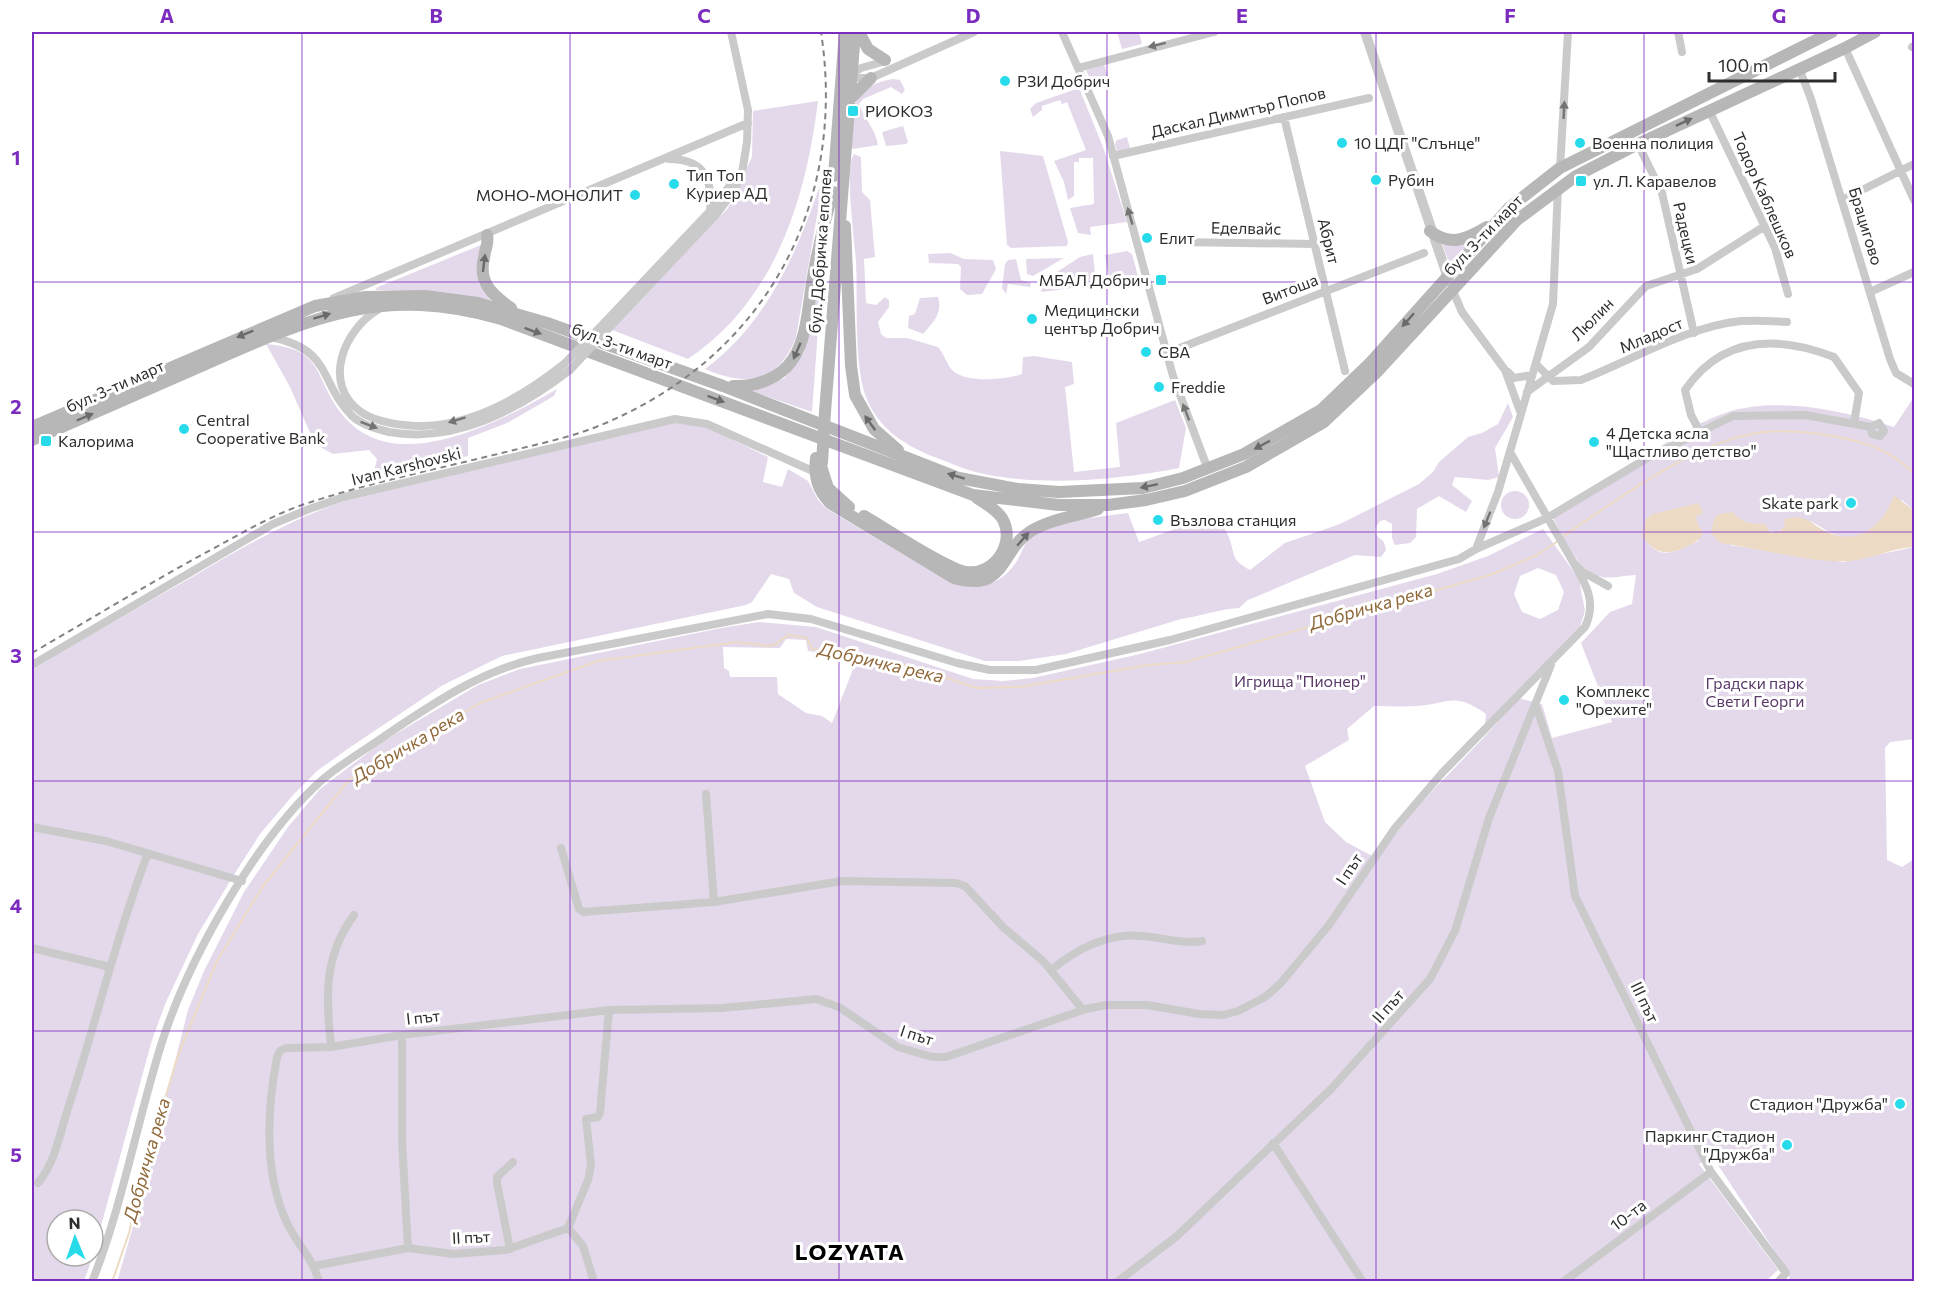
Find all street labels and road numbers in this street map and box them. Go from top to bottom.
street label: Даскал Димитър Попов [1149,82,1327,141]
street label: Тодор Каблешков [1729,129,1802,261]
street label: бул. Добричка епопея [804,168,835,334]
street label: Брацигово [1846,185,1887,267]
street label: бул. 3-ти март [1439,190,1526,279]
street label: Радецки [1670,200,1703,266]
street label: Абрит [1315,216,1344,266]
street label: Еделвайс [1211,217,1281,238]
street label: Витоша [1259,269,1320,308]
street label: Люлин [1566,293,1617,344]
street label: Младост [1616,312,1686,356]
street label: бул. 3-ти март [569,319,675,373]
street label: бул. 3-ти март [63,355,167,416]
street label: Ivan Karshovski [349,443,463,488]
street label: І път [1331,849,1366,888]
street label: ІІІ път [1628,978,1664,1026]
street label: ІІ път [1368,985,1408,1026]
street label: І път [405,1005,441,1028]
street label: І път [898,1020,937,1049]
street label: 10-та [1606,1195,1649,1234]
street label: ІІ път [451,1226,491,1247]

